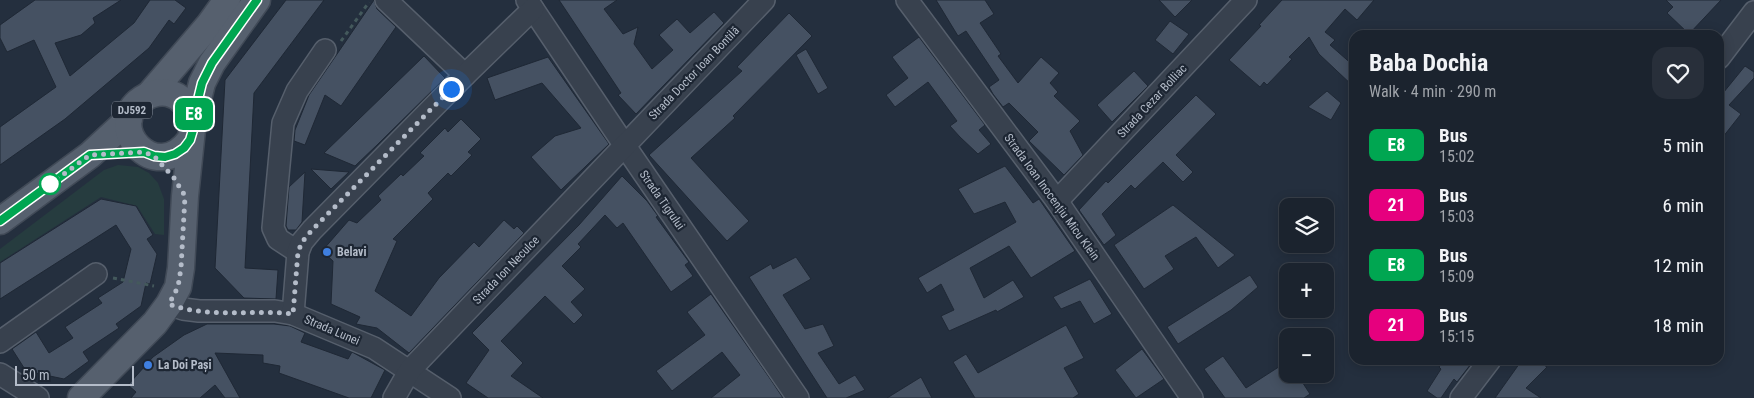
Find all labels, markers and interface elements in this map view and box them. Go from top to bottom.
street label: Strada Doctor Ioan Bontilă [646,23,742,123]
button: heart [1652,47,1704,99]
text: Baba Dochia [1369,49,1488,77]
street label: Strada Cezar Bolliac [1114,61,1190,141]
your location [439,77,464,102]
text: Walk · 4 min · 290 m [1369,82,1496,101]
line badge: E8 [172,98,216,130]
road number: DJ592 [112,102,152,118]
text: E8 [185,103,203,124]
text: Bus [1439,124,1468,147]
street label: Strada Ioan Inocențiu Micu Klein [1001,131,1103,264]
text: E8 [1388,134,1405,155]
text: 5 min [1662,134,1704,157]
text: 15:02 [1439,147,1474,166]
street label: Strada Tigrului [637,168,687,232]
unlabelled marker [39,173,61,195]
text: Bus [1439,184,1468,207]
text: 21 [1387,194,1406,215]
text: 6 min [1662,194,1704,217]
map controls [1279,198,1334,383]
button: layers [1279,198,1334,253]
text: 15:03 [1439,207,1474,226]
street label: Strada Ion Neculce [470,233,542,307]
text: Bus [1439,244,1468,267]
place label: Belavi [337,245,366,259]
marker: Belavi [321,246,333,258]
text: E8 [1388,254,1405,275]
text: 12 min [1653,254,1704,277]
button: + [1279,263,1334,318]
text: 15:09 [1439,267,1474,286]
text: Bus [1439,304,1468,327]
street label: Strada Lunei [302,312,362,348]
text: 21 [1387,314,1406,335]
text: 18 min [1653,314,1704,337]
text: 15:15 [1439,327,1474,346]
button: − [1279,328,1334,383]
place label: La Doi Pași [158,358,212,373]
marker: La Doi Pași [142,359,154,371]
scale bar [15,363,134,386]
text: 50 m [22,367,50,383]

